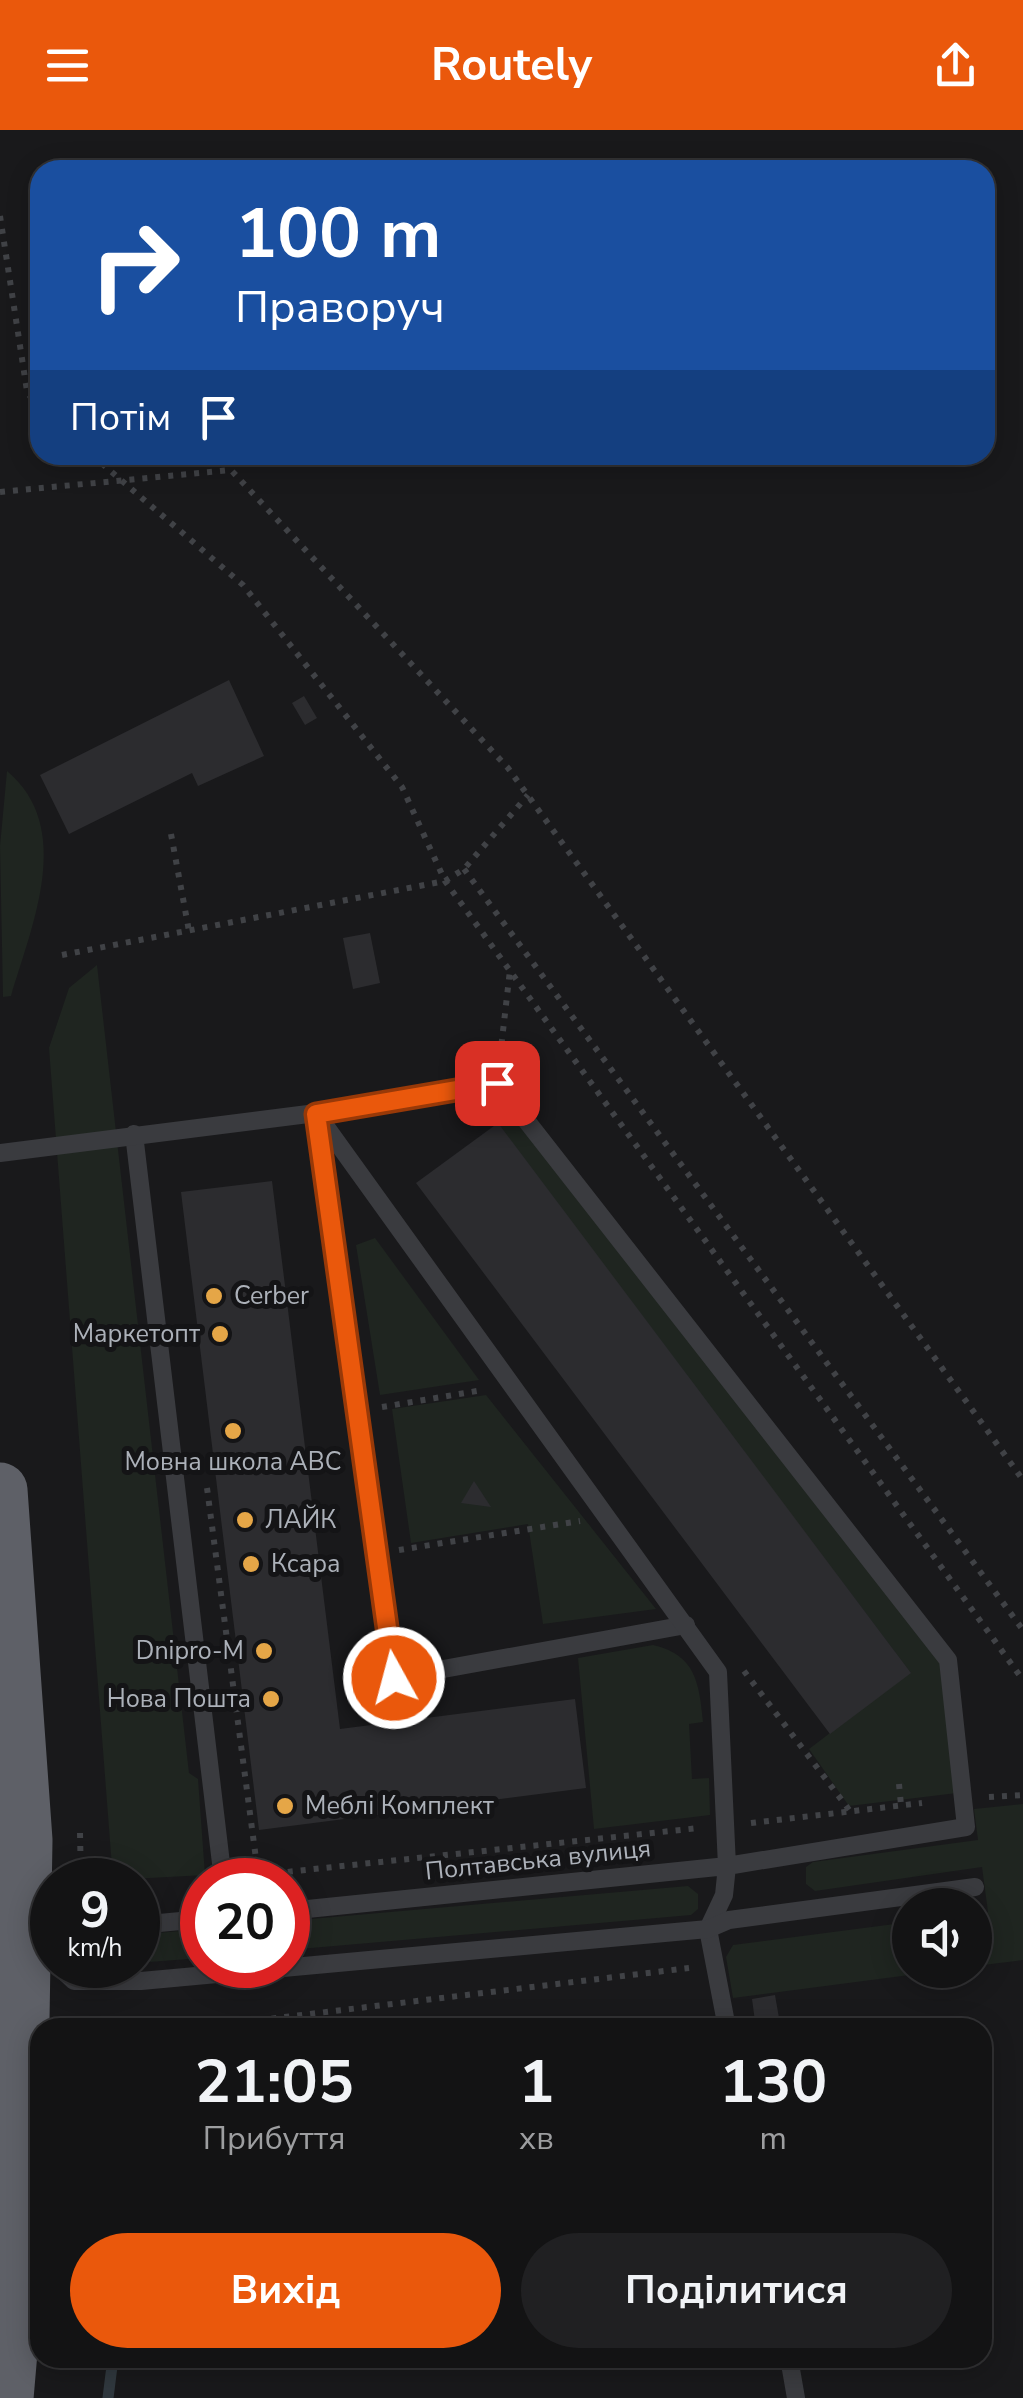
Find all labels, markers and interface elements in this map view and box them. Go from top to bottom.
text: Routely [431,35,592,96]
icon: menu [40,38,95,93]
icon: share [928,38,983,93]
text: 100 m [235,186,441,282]
icon: right [70,200,200,330]
text: Праворуч [235,277,445,338]
icon: arrive [191,390,246,445]
text: Потім [70,392,171,443]
pin [455,1041,540,1126]
icon: arrive [470,1056,525,1111]
place label: Cerber [234,1279,309,1313]
marker: Cerber [203,1285,225,1307]
place label: Маркетопт [73,1317,200,1351]
marker: Маркетопт [209,1323,231,1345]
marker: Мовна школа ABC [222,1420,244,1442]
place label: Мовна школа ABC [124,1445,342,1479]
place label: ЛАЙК [265,1503,336,1537]
marker: ЛАЙК [234,1509,256,1531]
place label: Ксара [271,1547,340,1581]
marker: Ксара [240,1553,262,1575]
position arrow [342,1626,446,1730]
place label: Dnipro-M [136,1634,244,1668]
marker: Dnipro-M [253,1640,275,1662]
place label: Нова Пошта [107,1682,251,1716]
marker: Нова Пошта [260,1688,282,1710]
place label: Меблі Комплект [305,1789,494,1823]
marker: Меблі Комплект [274,1795,296,1817]
street label: Полтавська вулиця [423,1831,653,1889]
speed limit sign: 20 [180,1858,310,1988]
text: 9 [80,1876,110,1945]
map controls [892,1888,992,1988]
button: sound [892,1888,992,1988]
text: km/h [67,1931,123,1965]
text: 21:05 [195,2041,354,2123]
text: 1 [518,2041,554,2123]
text: 130 [719,2041,827,2123]
text: Прибуття [203,2117,346,2160]
text: хв [519,2117,554,2160]
text: m [759,2117,787,2160]
button: Вихід [70,2233,501,2348]
button: Поділитися [521,2233,952,2348]

